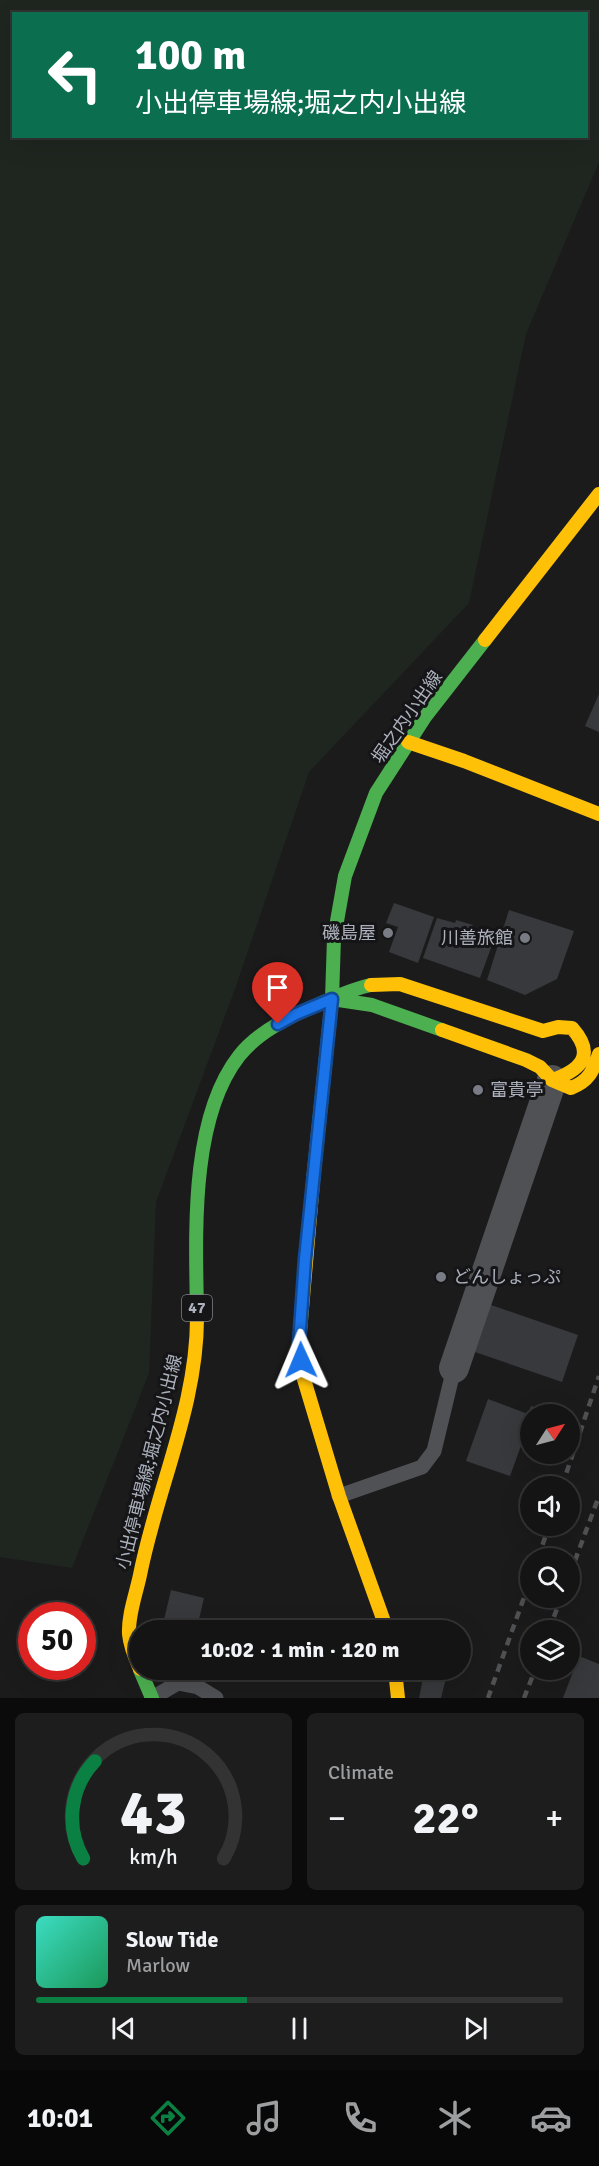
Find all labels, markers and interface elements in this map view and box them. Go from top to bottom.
text: 100 m [135,30,246,81]
icon: left [36,36,114,114]
text: 小出停車場線;堀之内小出線 [135,87,466,120]
street label: 堀之内小出線 [367,666,447,768]
place label: 磯島屋 [322,922,376,944]
marker: 磯島屋 [381,926,395,940]
place label: 川善旅館 [441,927,513,949]
marker: 川善旅館 [518,931,532,945]
pin [252,962,303,1024]
icon: arrive [261,971,294,1004]
place label: 富貴亭 [490,1079,544,1101]
marker: 富貴亭 [471,1083,485,1097]
place label: どんしょっぷ [453,1266,561,1288]
marker: どんしょっぷ [434,1270,448,1284]
road number: 47 [182,1295,212,1321]
position arrow [269,1328,333,1392]
street label: 小出停車場線;堀之内小出線 [112,1352,186,1572]
north arrow [520,1404,580,1464]
map controls [520,1404,580,1680]
button: sound [520,1476,580,1536]
button: search [520,1548,580,1608]
speed limit sign: 50 [18,1602,96,1680]
button: layers [520,1620,580,1680]
text: 10:02 · 1 min · 120 m [200,1636,400,1663]
text: Climate [328,1760,394,1785]
text: 43 [120,1774,187,1851]
text: 22° [412,1791,479,1846]
text: − [328,1798,346,1839]
text: + [545,1798,563,1839]
text: km/h [129,1844,178,1870]
text: Slow Tide [126,1926,218,1953]
text: Marlow [126,1953,190,1978]
icon: previous [107,2012,140,2045]
icon: pause [283,2012,316,2045]
icon: next [459,2012,492,2045]
icon: directions [147,2097,189,2139]
icon: music [243,2097,285,2139]
icon: phone [339,2097,381,2139]
icon: climate [434,2097,476,2139]
icon: car [530,2097,572,2139]
text: 10:01 [27,2102,93,2135]

